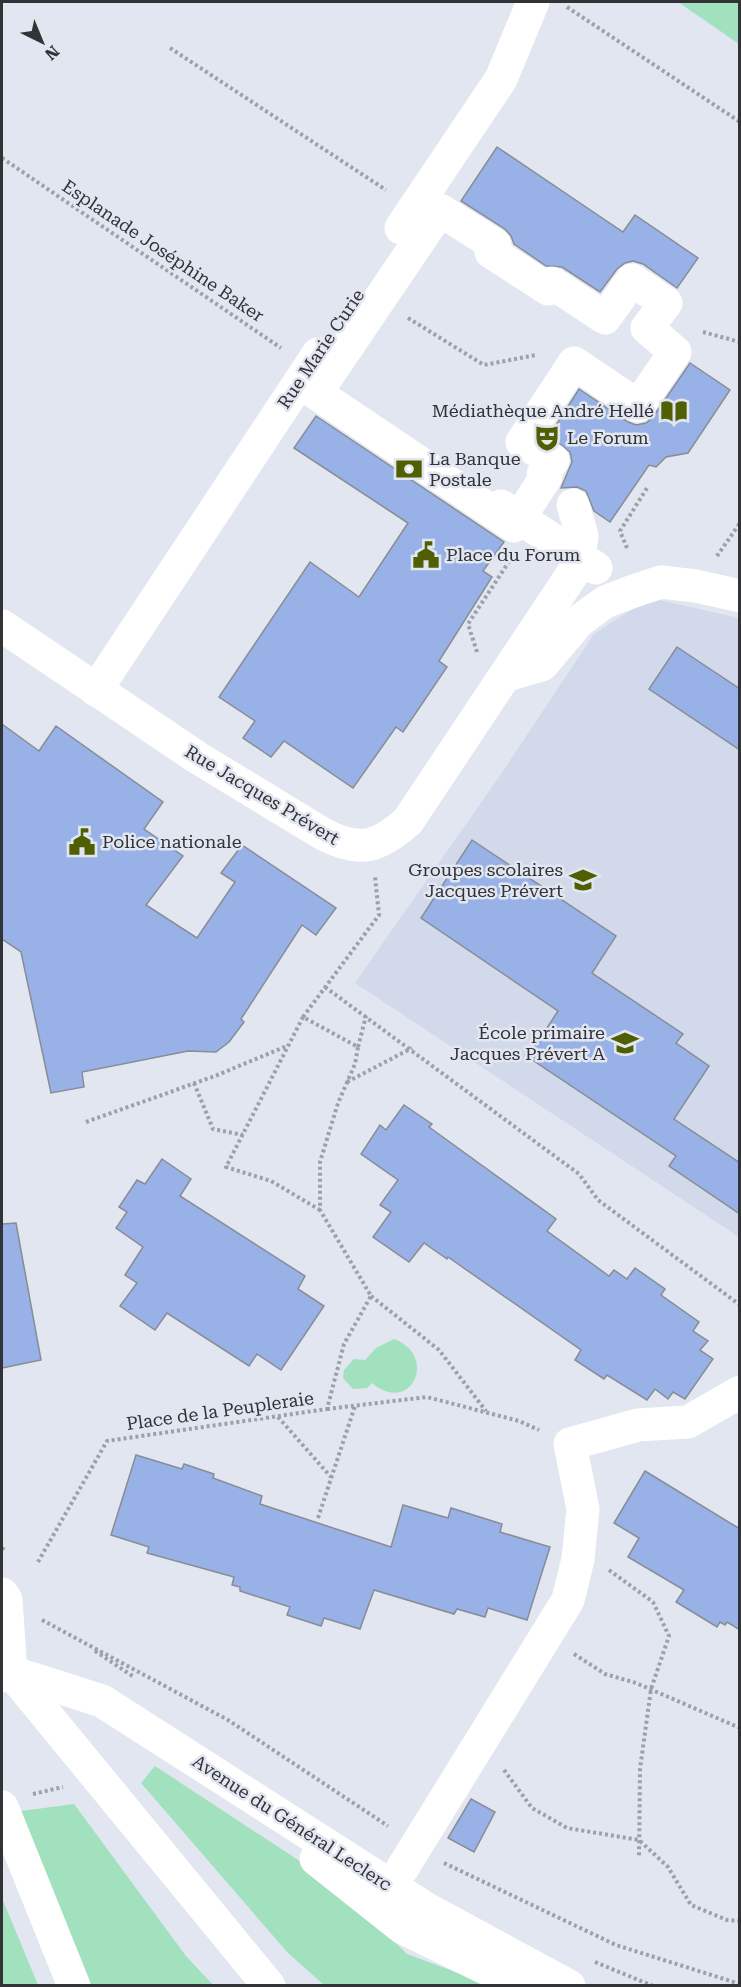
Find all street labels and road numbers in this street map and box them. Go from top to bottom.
street label: Esplanade Joséphine Baker [58,175,268,326]
street label: Rue Marie Curie [273,285,368,412]
street label: Rue Jacques Prévert [182,740,343,849]
street label: Place de la Peupleraie [125,1387,315,1434]
street label: Avenue du Général Leclerc [189,1750,396,1895]

